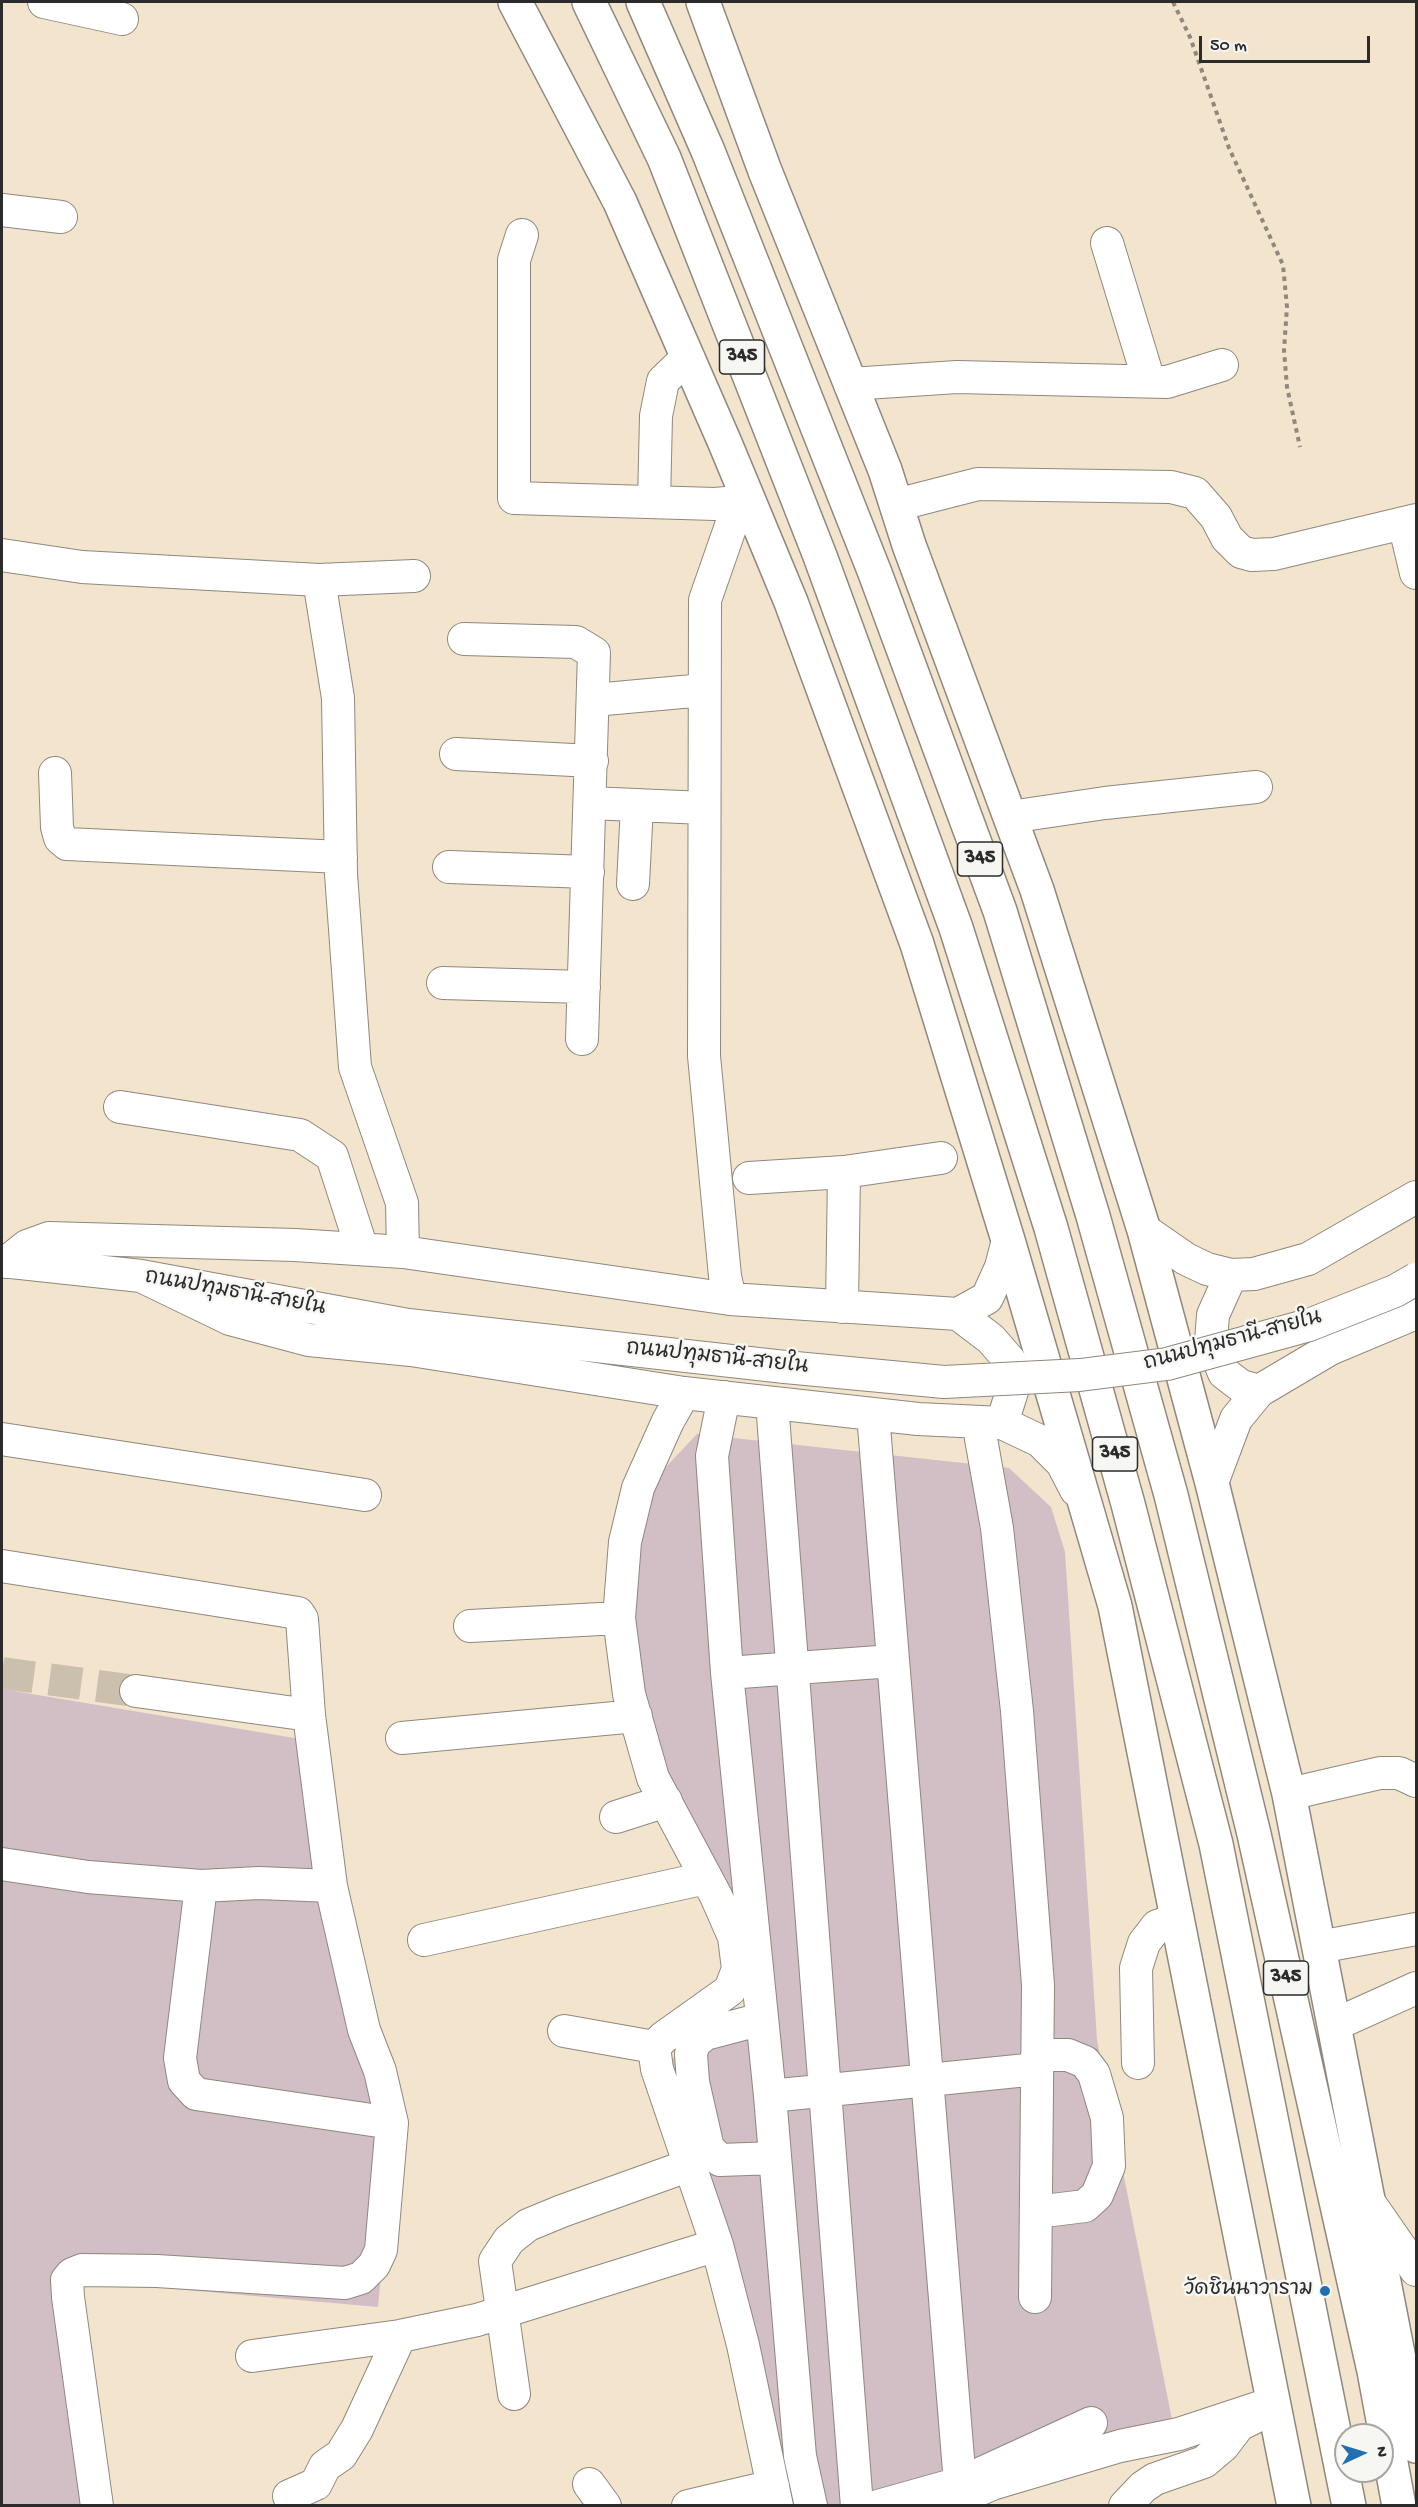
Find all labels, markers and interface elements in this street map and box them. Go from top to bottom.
scale bar [1202,24,1373,62]
text: 50 m [1210,36,1247,57]
road number: 345 [720,340,764,374]
road number: 345 [958,842,1002,876]
street label: ถนนปทุมธานี-สายใน [143,1266,327,1322]
street label: ถนนปทุมธานี-สายใน [1141,1306,1325,1378]
street label: ถนนปทุมธานี-สายใน [625,1337,809,1381]
road number: 345 [1092,1437,1138,1471]
road number: 345 [1264,1961,1308,1995]
place label: วัดชินนาวาราม [1184,2278,1313,2304]
marker: วัดชินนาวาราม [1318,2284,1332,2298]
north arrow [1334,2423,1394,2483]
text: N [1371,2446,1390,2458]

